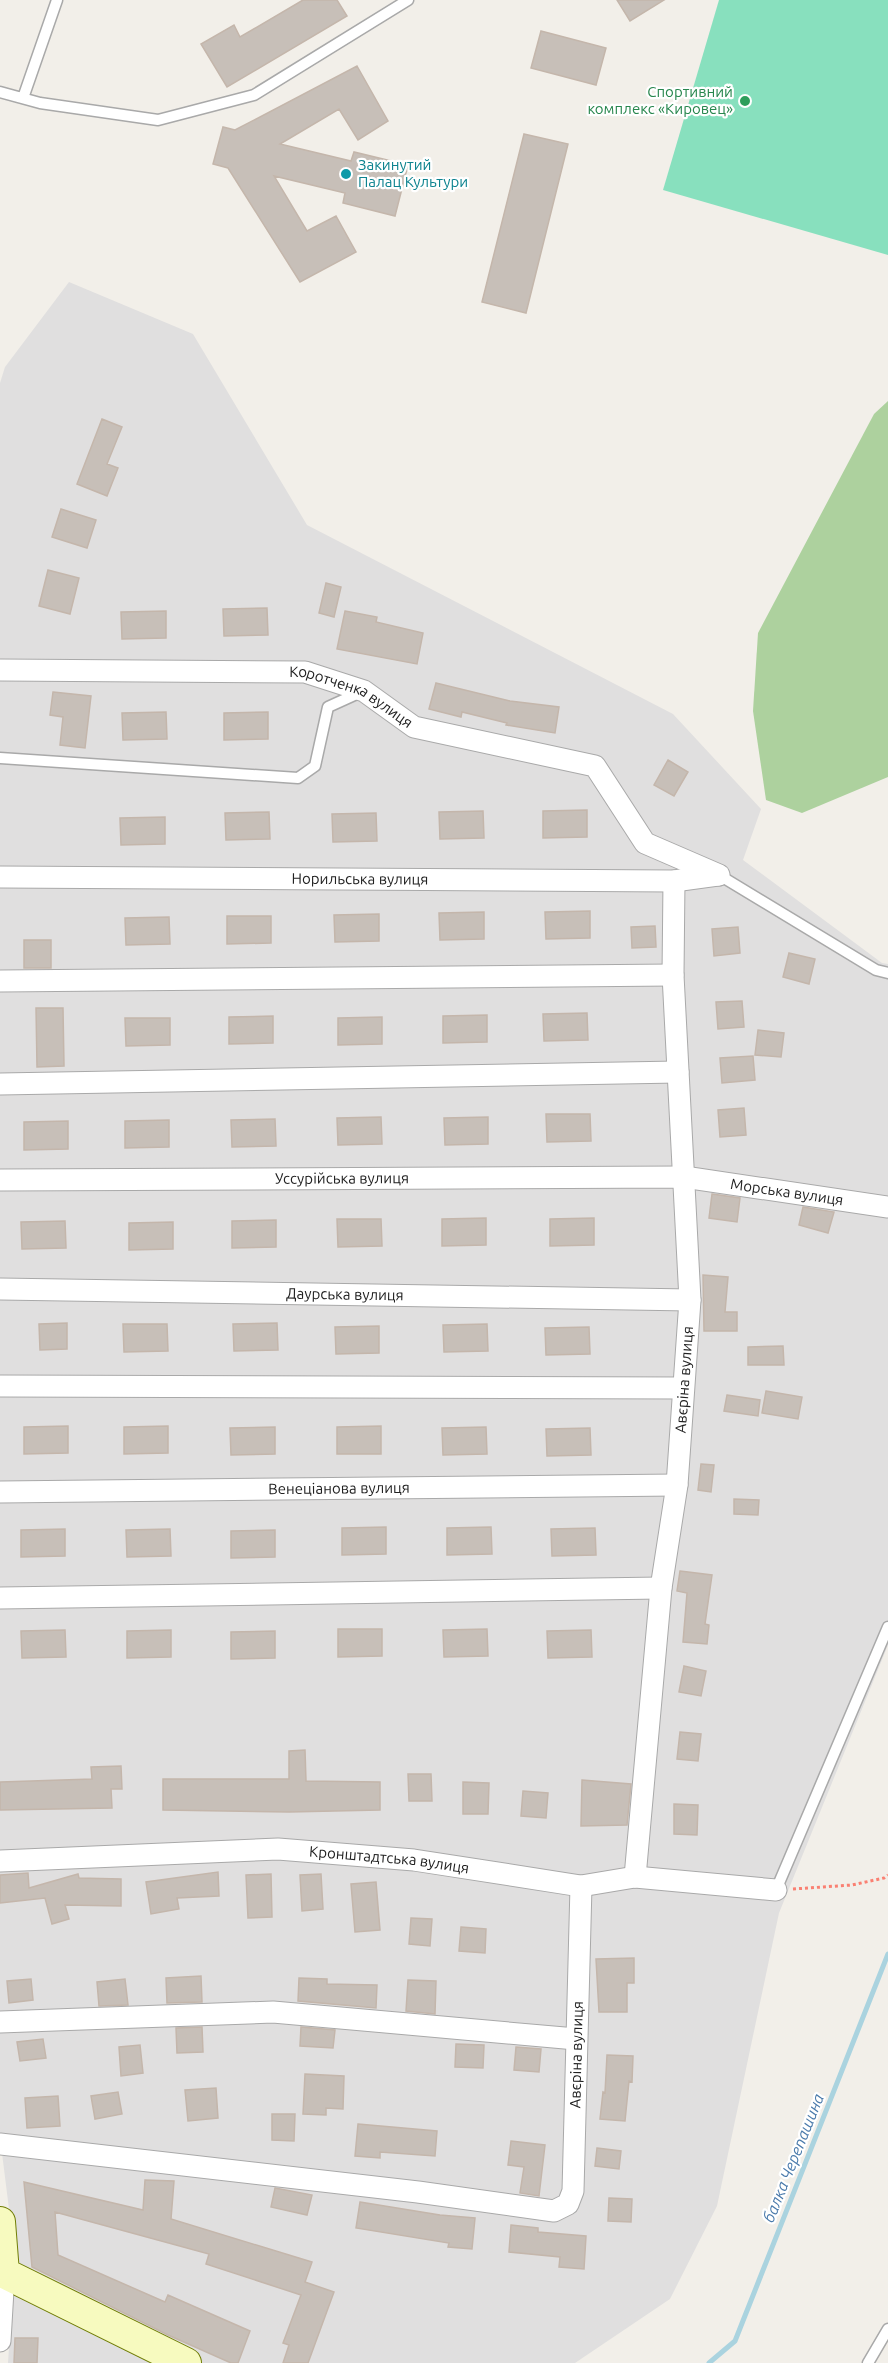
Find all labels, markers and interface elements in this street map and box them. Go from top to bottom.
place label: Cпортивний комплекс «Кировец» [587,83,733,117]
marker: Cпортивний комплекс «Кировец» [738,94,752,108]
place label: Закинутий Палац Культури [358,156,468,190]
marker: Закинутий Палац Культури [339,167,353,181]
street label: Коротченка вулиця [289,663,416,731]
street label: Норильська вулиця [292,870,428,888]
street label: Уссурійська вулиця [275,1169,409,1187]
street label: Морська вулиця [729,1175,845,1208]
street label: Даурська вулиця [286,1285,404,1303]
street label: Авєріна вулиця [672,1325,696,1434]
street label: Венеціанова вулиця [268,1479,410,1497]
street label: Кронштадтська вулиця [309,1843,470,1876]
street label: Авєріна вулиця [566,2001,586,2109]
water label: балка Черепашина [759,2091,827,2225]

